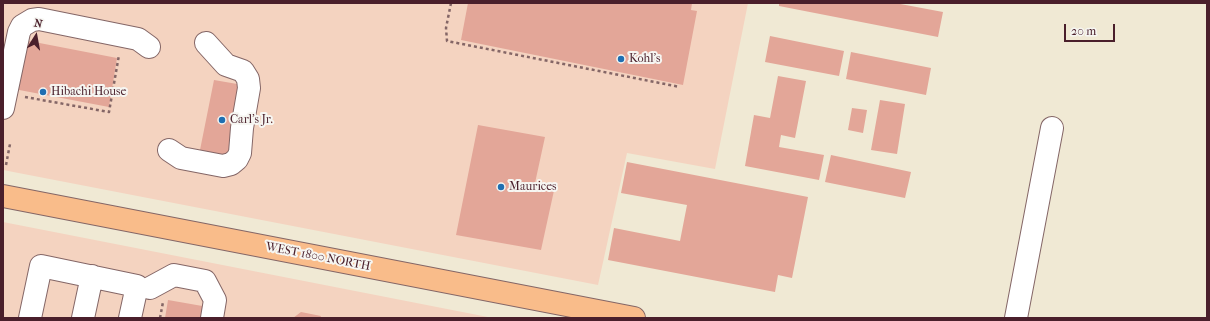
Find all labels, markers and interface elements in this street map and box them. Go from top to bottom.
north arrow [16,16,56,56]
scale bar [1066,16,1117,42]
text: N [33,17,44,31]
text: 20 m [1071,24,1096,38]
place label: Kohl's [629,52,660,66]
marker: Kohl's [616,54,626,64]
place label: Hibachi House [51,85,126,99]
marker: Hibachi House [38,87,48,97]
place label: Carl's Jr. [230,113,273,127]
marker: Carl's Jr. [217,115,227,125]
place label: Maurices [509,180,557,194]
marker: Maurices [496,182,506,192]
street label: WEST 1800 NORTH [264,240,372,274]

